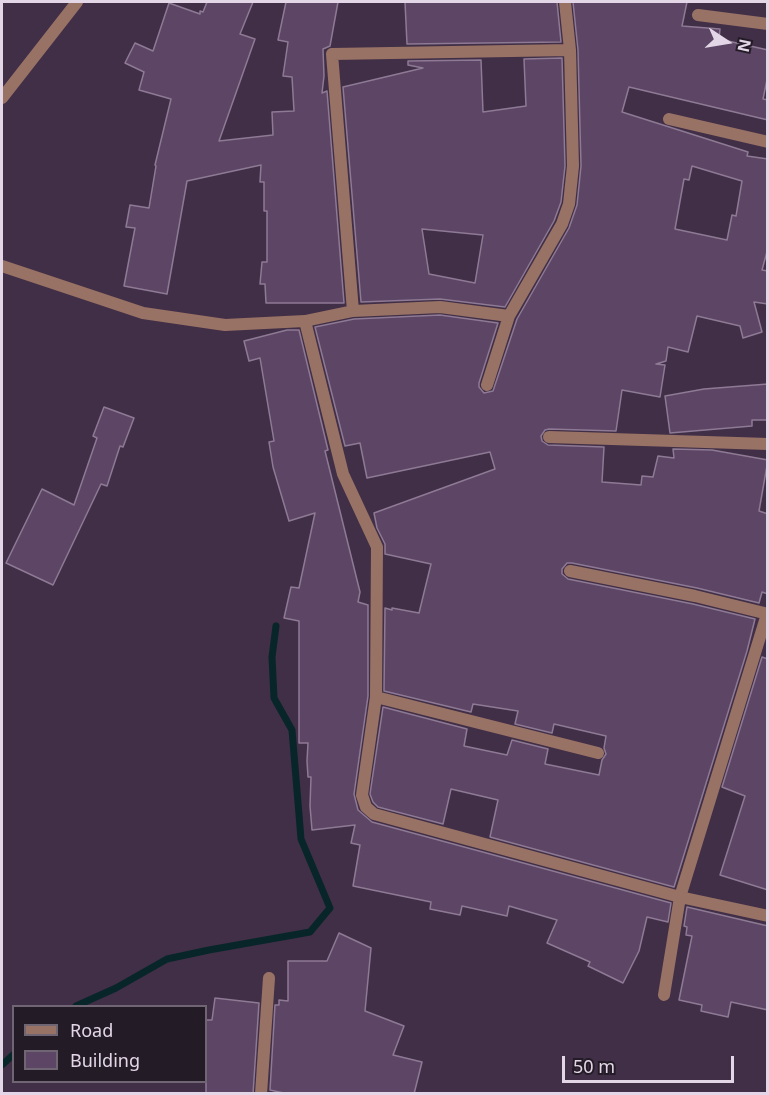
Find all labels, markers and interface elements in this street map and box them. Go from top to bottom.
north arrow [697,12,757,72]
text: N [732,37,757,54]
legend [12,1005,207,1083]
text: Road [70,1018,113,1042]
scale bar [565,1044,738,1082]
text: Building [70,1048,140,1072]
text: 50 m [573,1054,615,1078]

